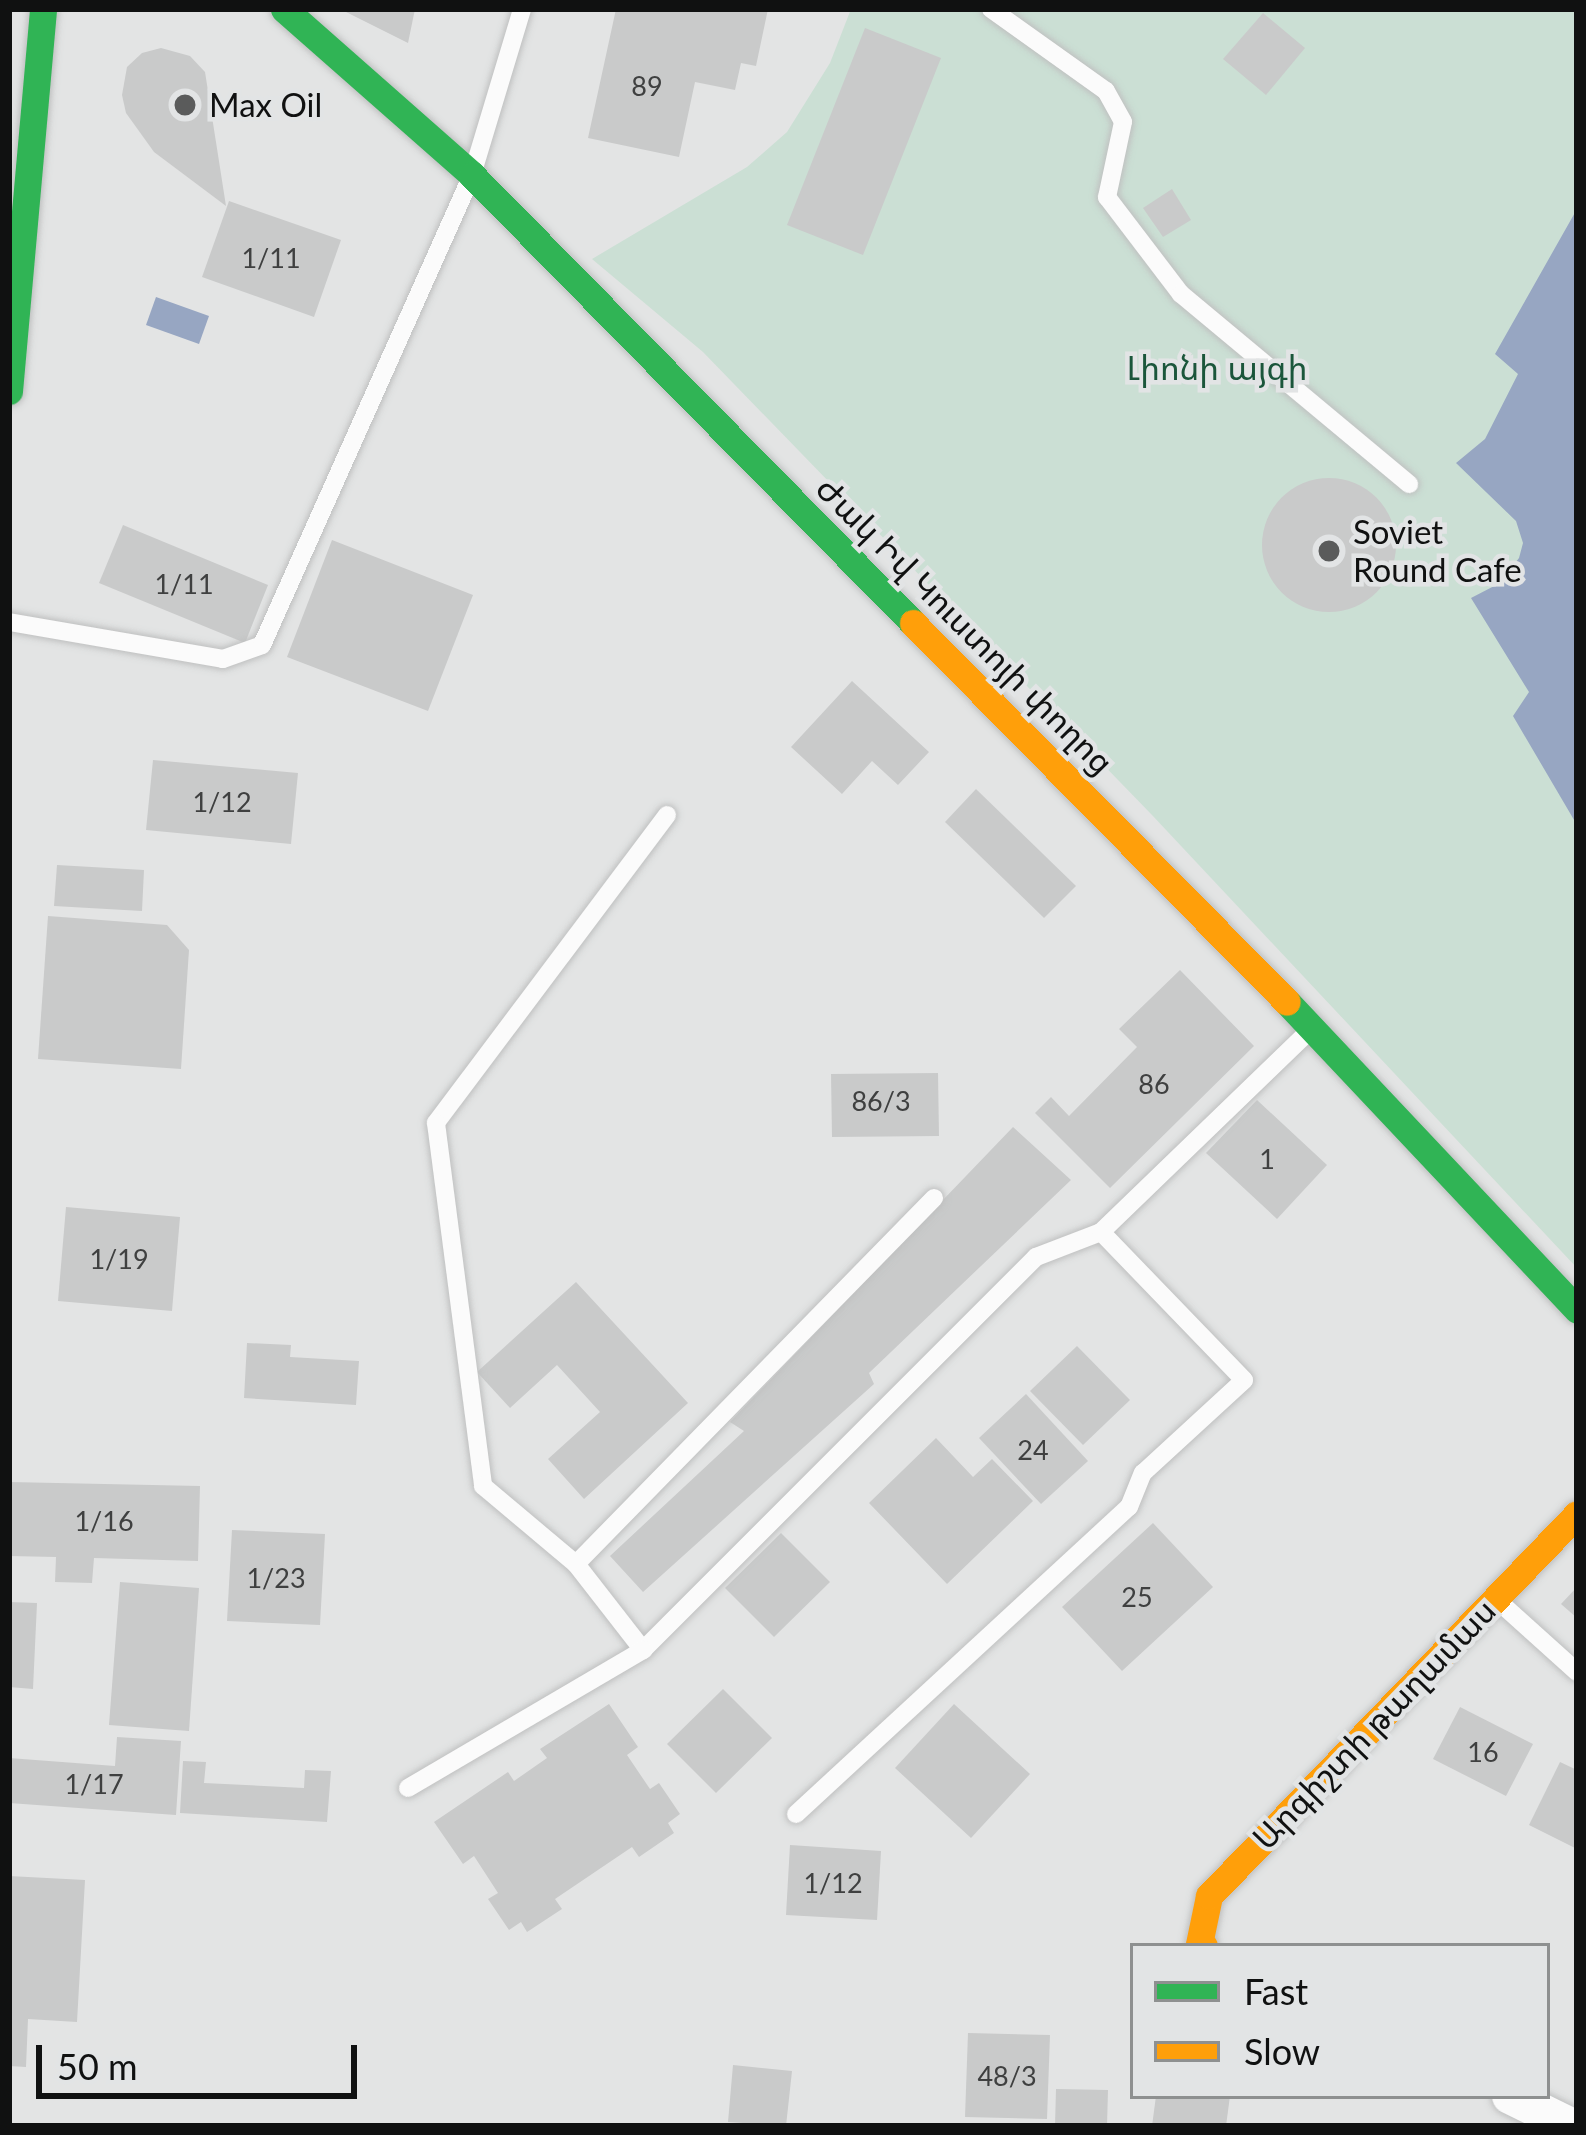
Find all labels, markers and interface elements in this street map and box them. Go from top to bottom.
house number: 89 [631,70,663,102]
place label: Max Oil [209,85,322,125]
marker: Max Oil [172,92,198,118]
house number: 1/11 [241,242,301,274]
park label: Լիոնի այգի [1127,348,1307,388]
street label: Ժակ Իվ Կուստոյի փողոց [808,468,1122,782]
place label: Soviet Round Cafe [1353,512,1522,590]
marker: Soviet Round Cafe [1316,538,1342,564]
house number: 1/11 [154,568,214,600]
house number: 1/12 [192,786,252,818]
house number: 86 [1138,1068,1170,1100]
house number: 86/3 [851,1085,911,1117]
house number: 1 [1259,1143,1275,1175]
house number: 1/19 [89,1243,149,1275]
house number: 24 [1017,1434,1049,1466]
house number: 1/16 [74,1505,134,1537]
house number: 1/23 [246,1562,306,1594]
house number: 25 [1121,1581,1153,1613]
street label: Արգիշտի թաղամաս [1244,1591,1504,1857]
house number: 16 [1467,1736,1499,1768]
house number: 1/17 [64,1768,124,1800]
house number: 1/12 [803,1867,863,1899]
legend [1130,1943,1550,2099]
text: Fast [1244,1969,1308,2013]
scale bar [42,2021,363,2095]
text: Slow [1244,2029,1320,2073]
text: 50 m [57,2044,138,2088]
house number: 48/3 [977,2060,1037,2092]

